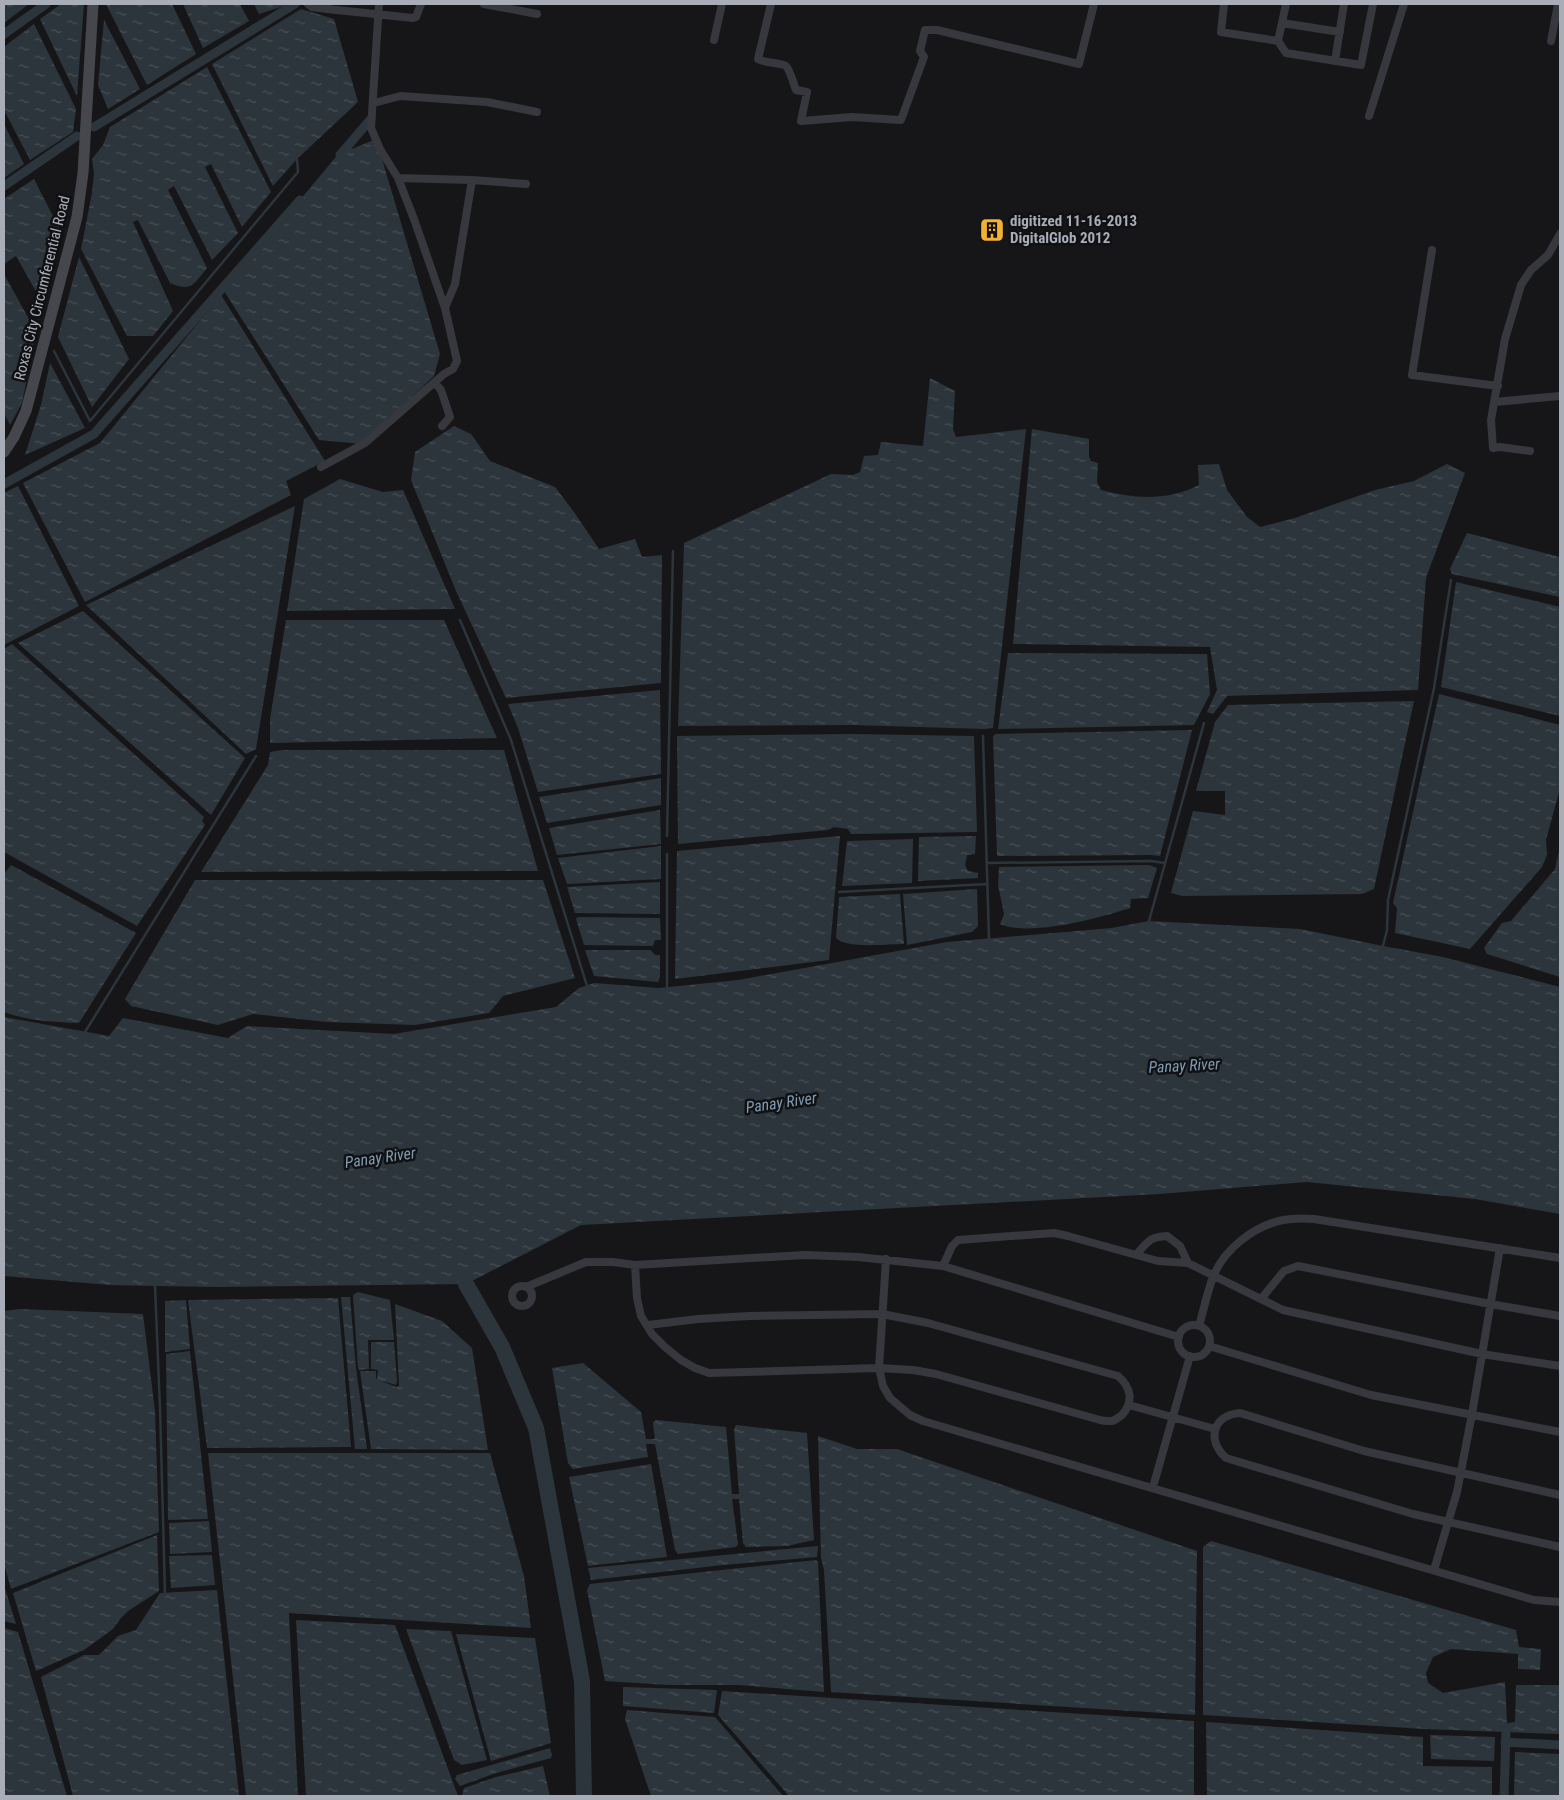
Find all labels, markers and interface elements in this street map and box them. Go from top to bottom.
street label: Roxas City Circumferential Road [10,194,74,382]
place label: digitized 11-16-2013 DigitalGlob 2012 [1010,212,1137,247]
building icon: digitized 11-16-2013 DigitalGlob 2012 [979,217,1005,243]
water label: Panay River [1148,1054,1221,1077]
water label: Panay River [744,1088,819,1117]
water label: Panay River [343,1143,418,1172]

